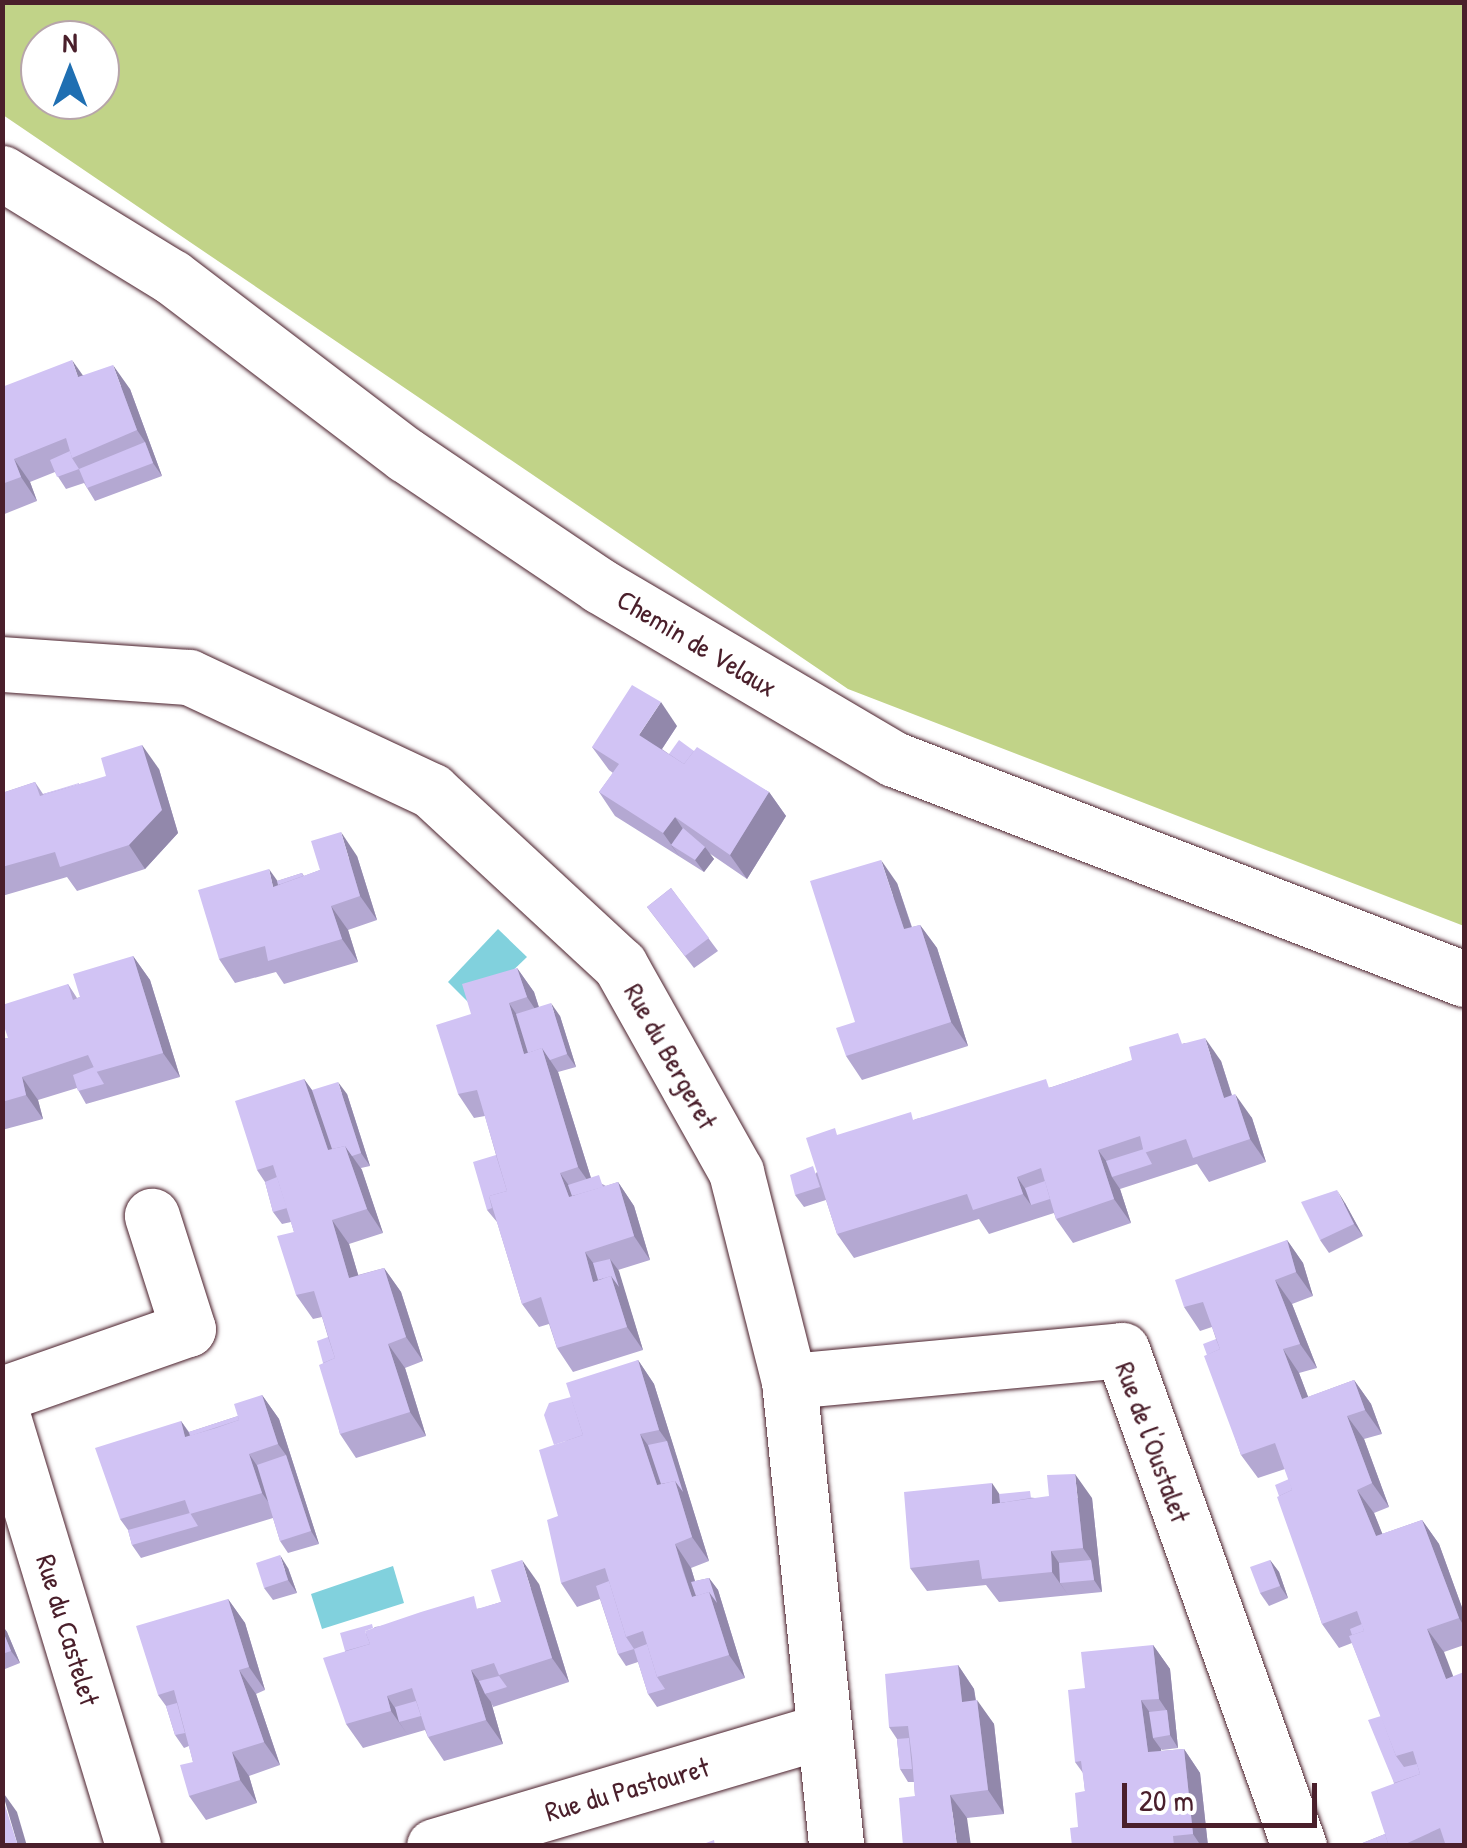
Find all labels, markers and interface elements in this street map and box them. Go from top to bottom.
north arrow [20,20,120,120]
text: N [63,23,77,61]
street label: Chemin de Velaux [611,582,783,704]
street label: Rue du Bergeret [617,977,725,1135]
street label: Rue de l'Oustalet [1108,1357,1198,1527]
street label: Rue du Castelet [29,1550,107,1710]
street label: Rue du Pastouret [541,1750,713,1828]
scale bar [1127,1763,1322,1825]
text: 20 m [1139,1780,1194,1820]

